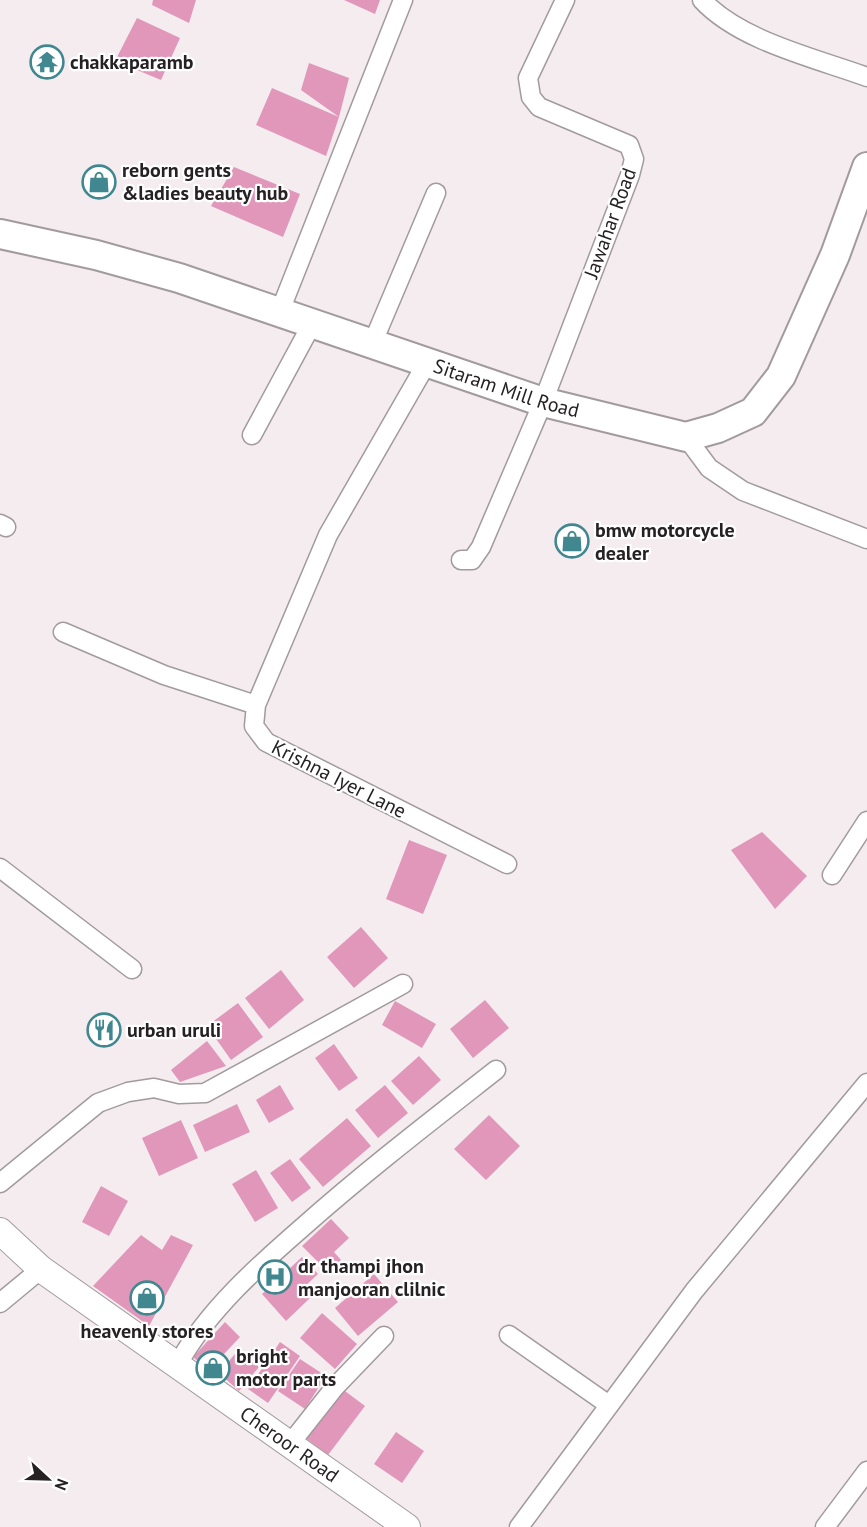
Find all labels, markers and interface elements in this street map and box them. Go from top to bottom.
temple icon: chakkaparamb [29,44,65,80]
place label: chakkaparamb [70,49,194,75]
place label: reborn gents &ladies beauty hub [122,157,289,206]
shop icon: reborn gents &ladies beauty hub [81,164,117,200]
street label: Jawahar Road [578,164,642,283]
street label: Sitaram Mill Road [430,353,582,423]
place label: bmw motorcycle dealer [595,517,735,566]
shop icon: bmw motorcycle dealer [554,523,590,559]
street label: Krishna Iyer Lane [267,734,411,824]
restaurant icon: urban uruli [86,1012,122,1048]
place label: urban uruli [127,1017,221,1043]
place label: dr thampi jhon manjooran clilnic [298,1253,446,1302]
hospital icon: dr thampi jhon manjooran clilnic [257,1259,293,1295]
shop icon: heavenly stores [129,1280,165,1316]
place label: heavenly stores [81,1318,213,1344]
place label: bright motor parts [236,1343,336,1392]
shop icon: bright motor parts [195,1350,231,1386]
street label: Cheroor Road [235,1400,344,1488]
north arrow [18,1449,78,1509]
text: N [51,1476,73,1493]

